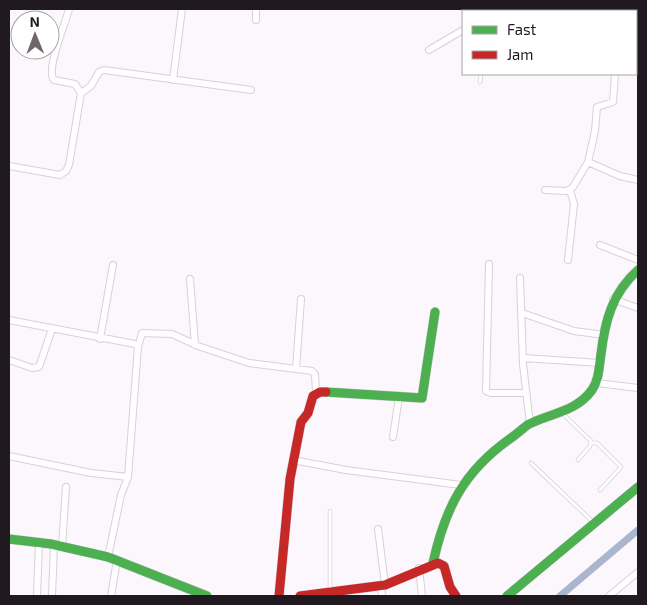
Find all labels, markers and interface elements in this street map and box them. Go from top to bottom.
north arrow [10,10,60,60]
legend [462,10,637,75]
text: N [30,13,40,30]
text: Fast [507,20,537,38]
text: Jam [507,45,533,63]

